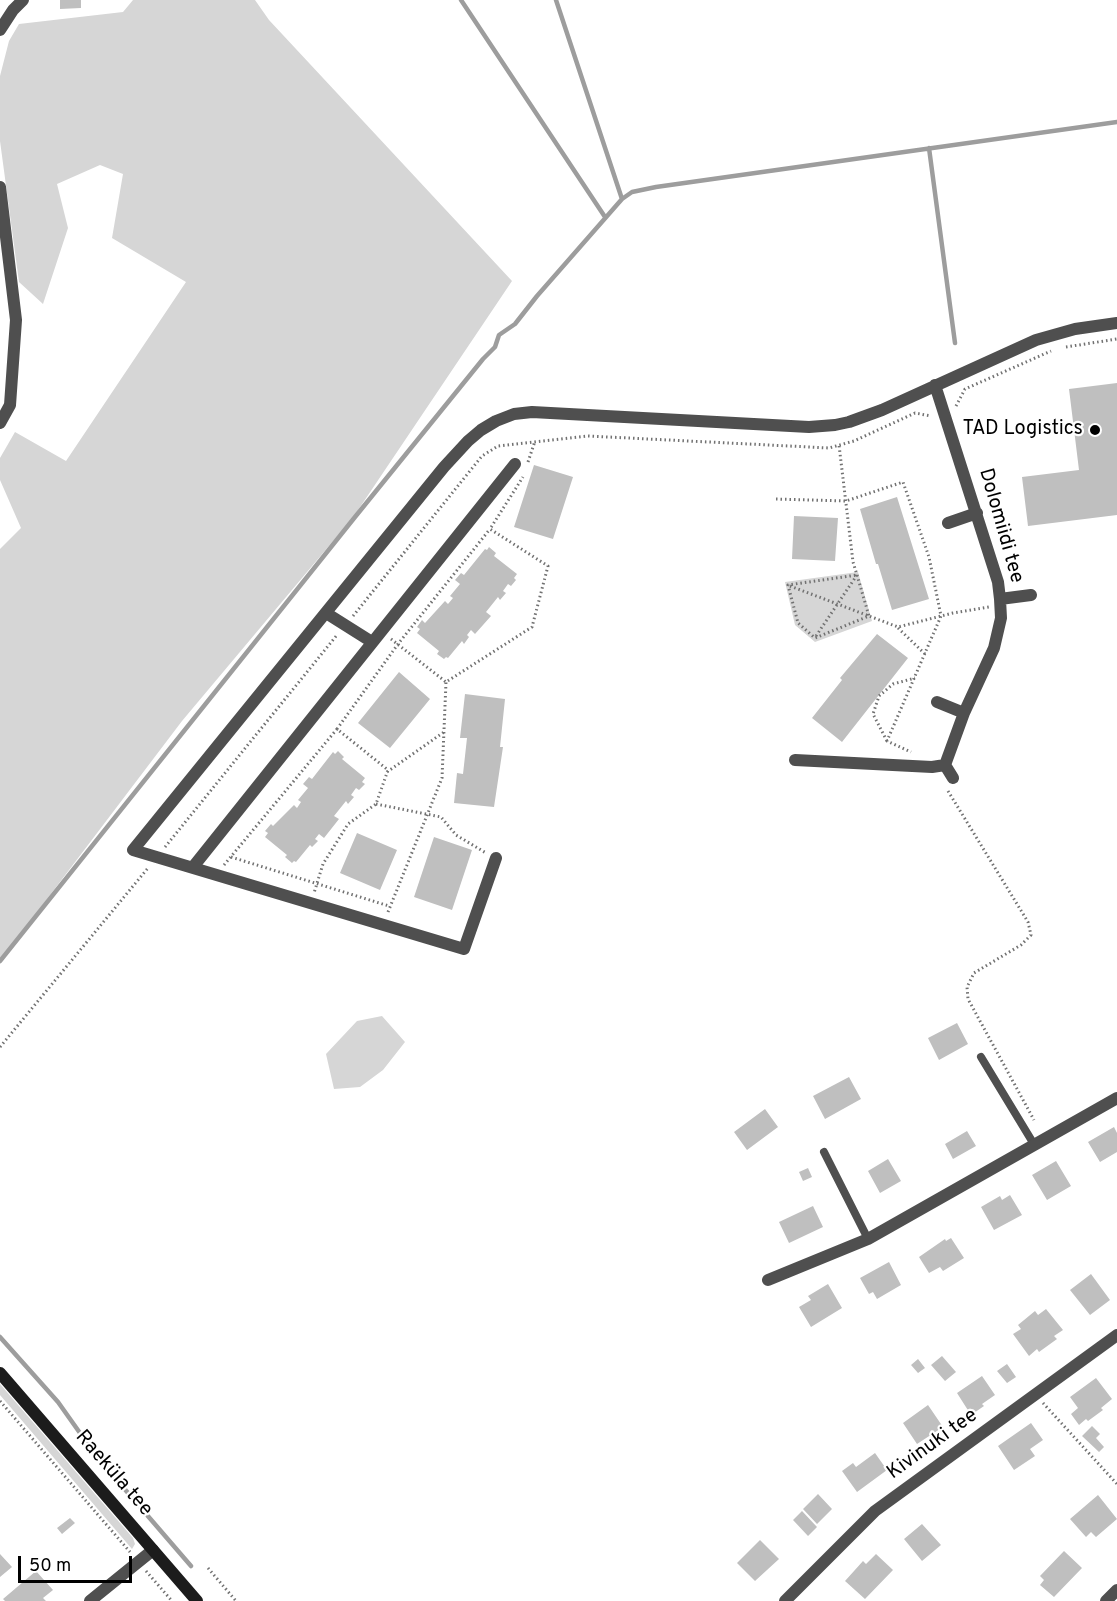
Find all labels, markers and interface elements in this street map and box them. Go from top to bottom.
place label: TAD Logistics [963,418,1083,442]
marker: TAD Logistics [1088,423,1102,437]
street label: Dolomiidi tee [972,466,1028,586]
street label: Kivinuki tee [883,1404,983,1486]
street label: Raeküla tee [69,1426,157,1522]
scale bar [21,1544,135,1582]
text: 50 m [29,1555,71,1578]

